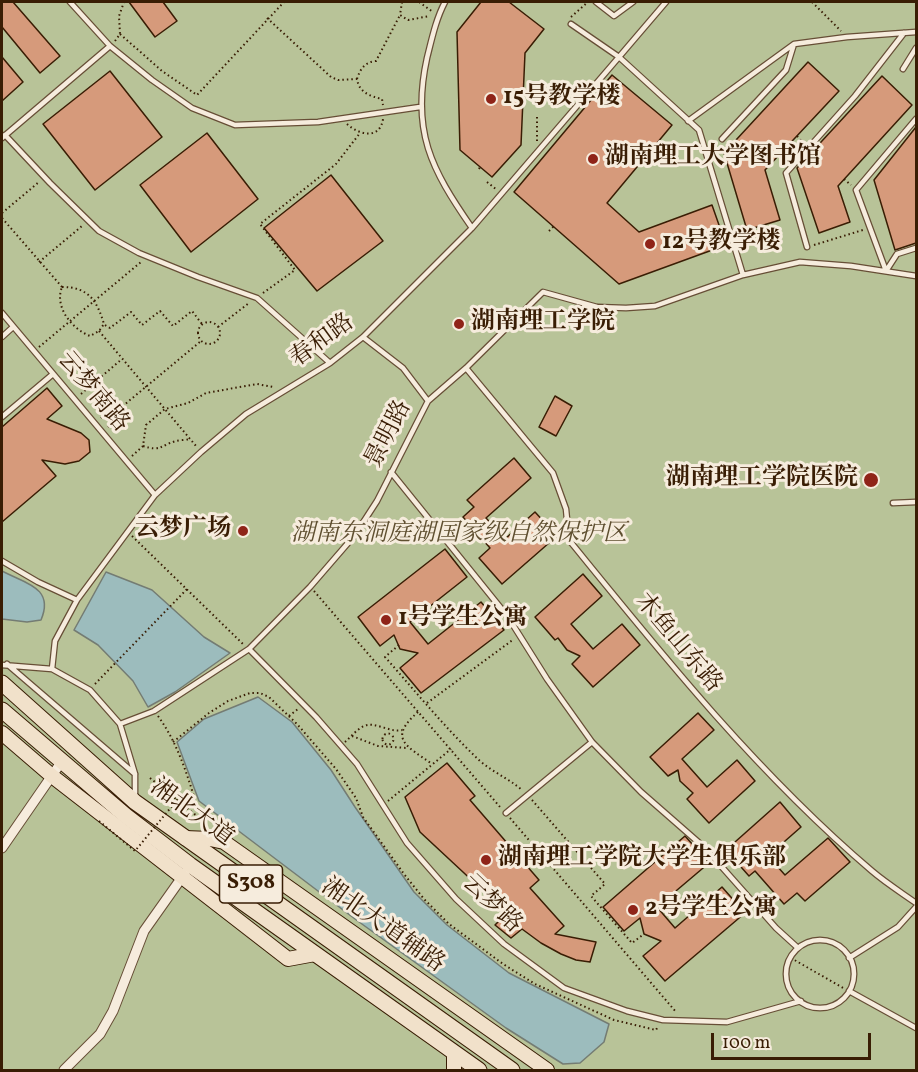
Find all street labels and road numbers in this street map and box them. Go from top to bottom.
street label: 春和路 [285,309,361,375]
street label: 云梦南路 [50,347,134,439]
street label: 景明路 [361,396,419,474]
street label: 木鱼山东路 [627,589,727,699]
street label: 湘北大道 [144,774,238,854]
road number: S308 [220,865,282,903]
street label: 云梦路 [455,870,527,940]
street label: 湘北大道辅路 [315,874,449,980]

